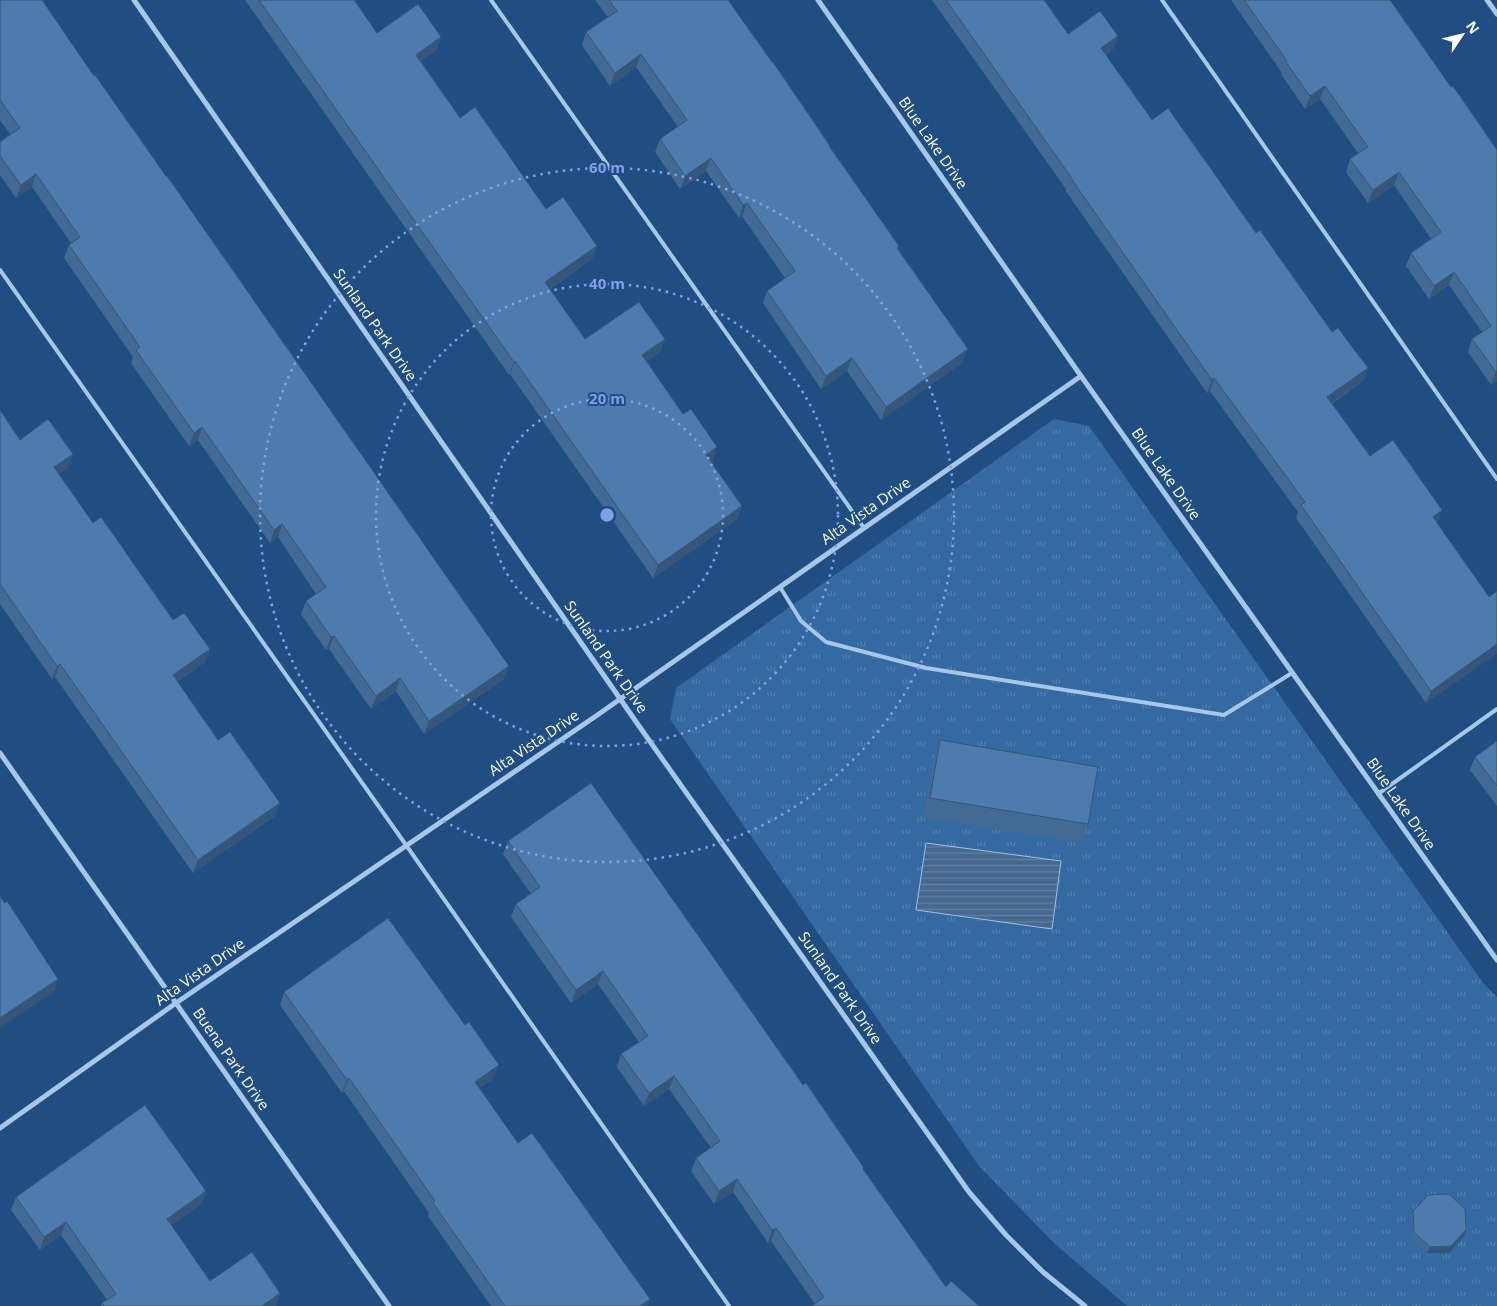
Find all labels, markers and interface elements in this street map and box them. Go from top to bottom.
north arrow [1437,10,1487,60]
text: N [1462,17,1484,37]
street label: Blue Lake Drive [895,92,973,192]
text: 60 m [589,157,625,177]
street label: Sunland Park Drive [329,264,422,385]
text: 40 m [589,273,625,293]
text: 20 m [589,388,625,408]
street label: Blue Lake Drive [1128,423,1206,523]
street label: Alta Vista Drive [817,472,914,548]
centre of rings [598,506,616,524]
street label: Sunland Park Drive [560,596,653,717]
street label: Alta Vista Drive [484,705,583,780]
street label: Blue Lake Drive [1363,753,1441,853]
street label: Sunland Park Drive [794,927,887,1048]
street label: Alta Vista Drive [151,933,248,1009]
street label: Buena Park Drive [189,1003,275,1114]

